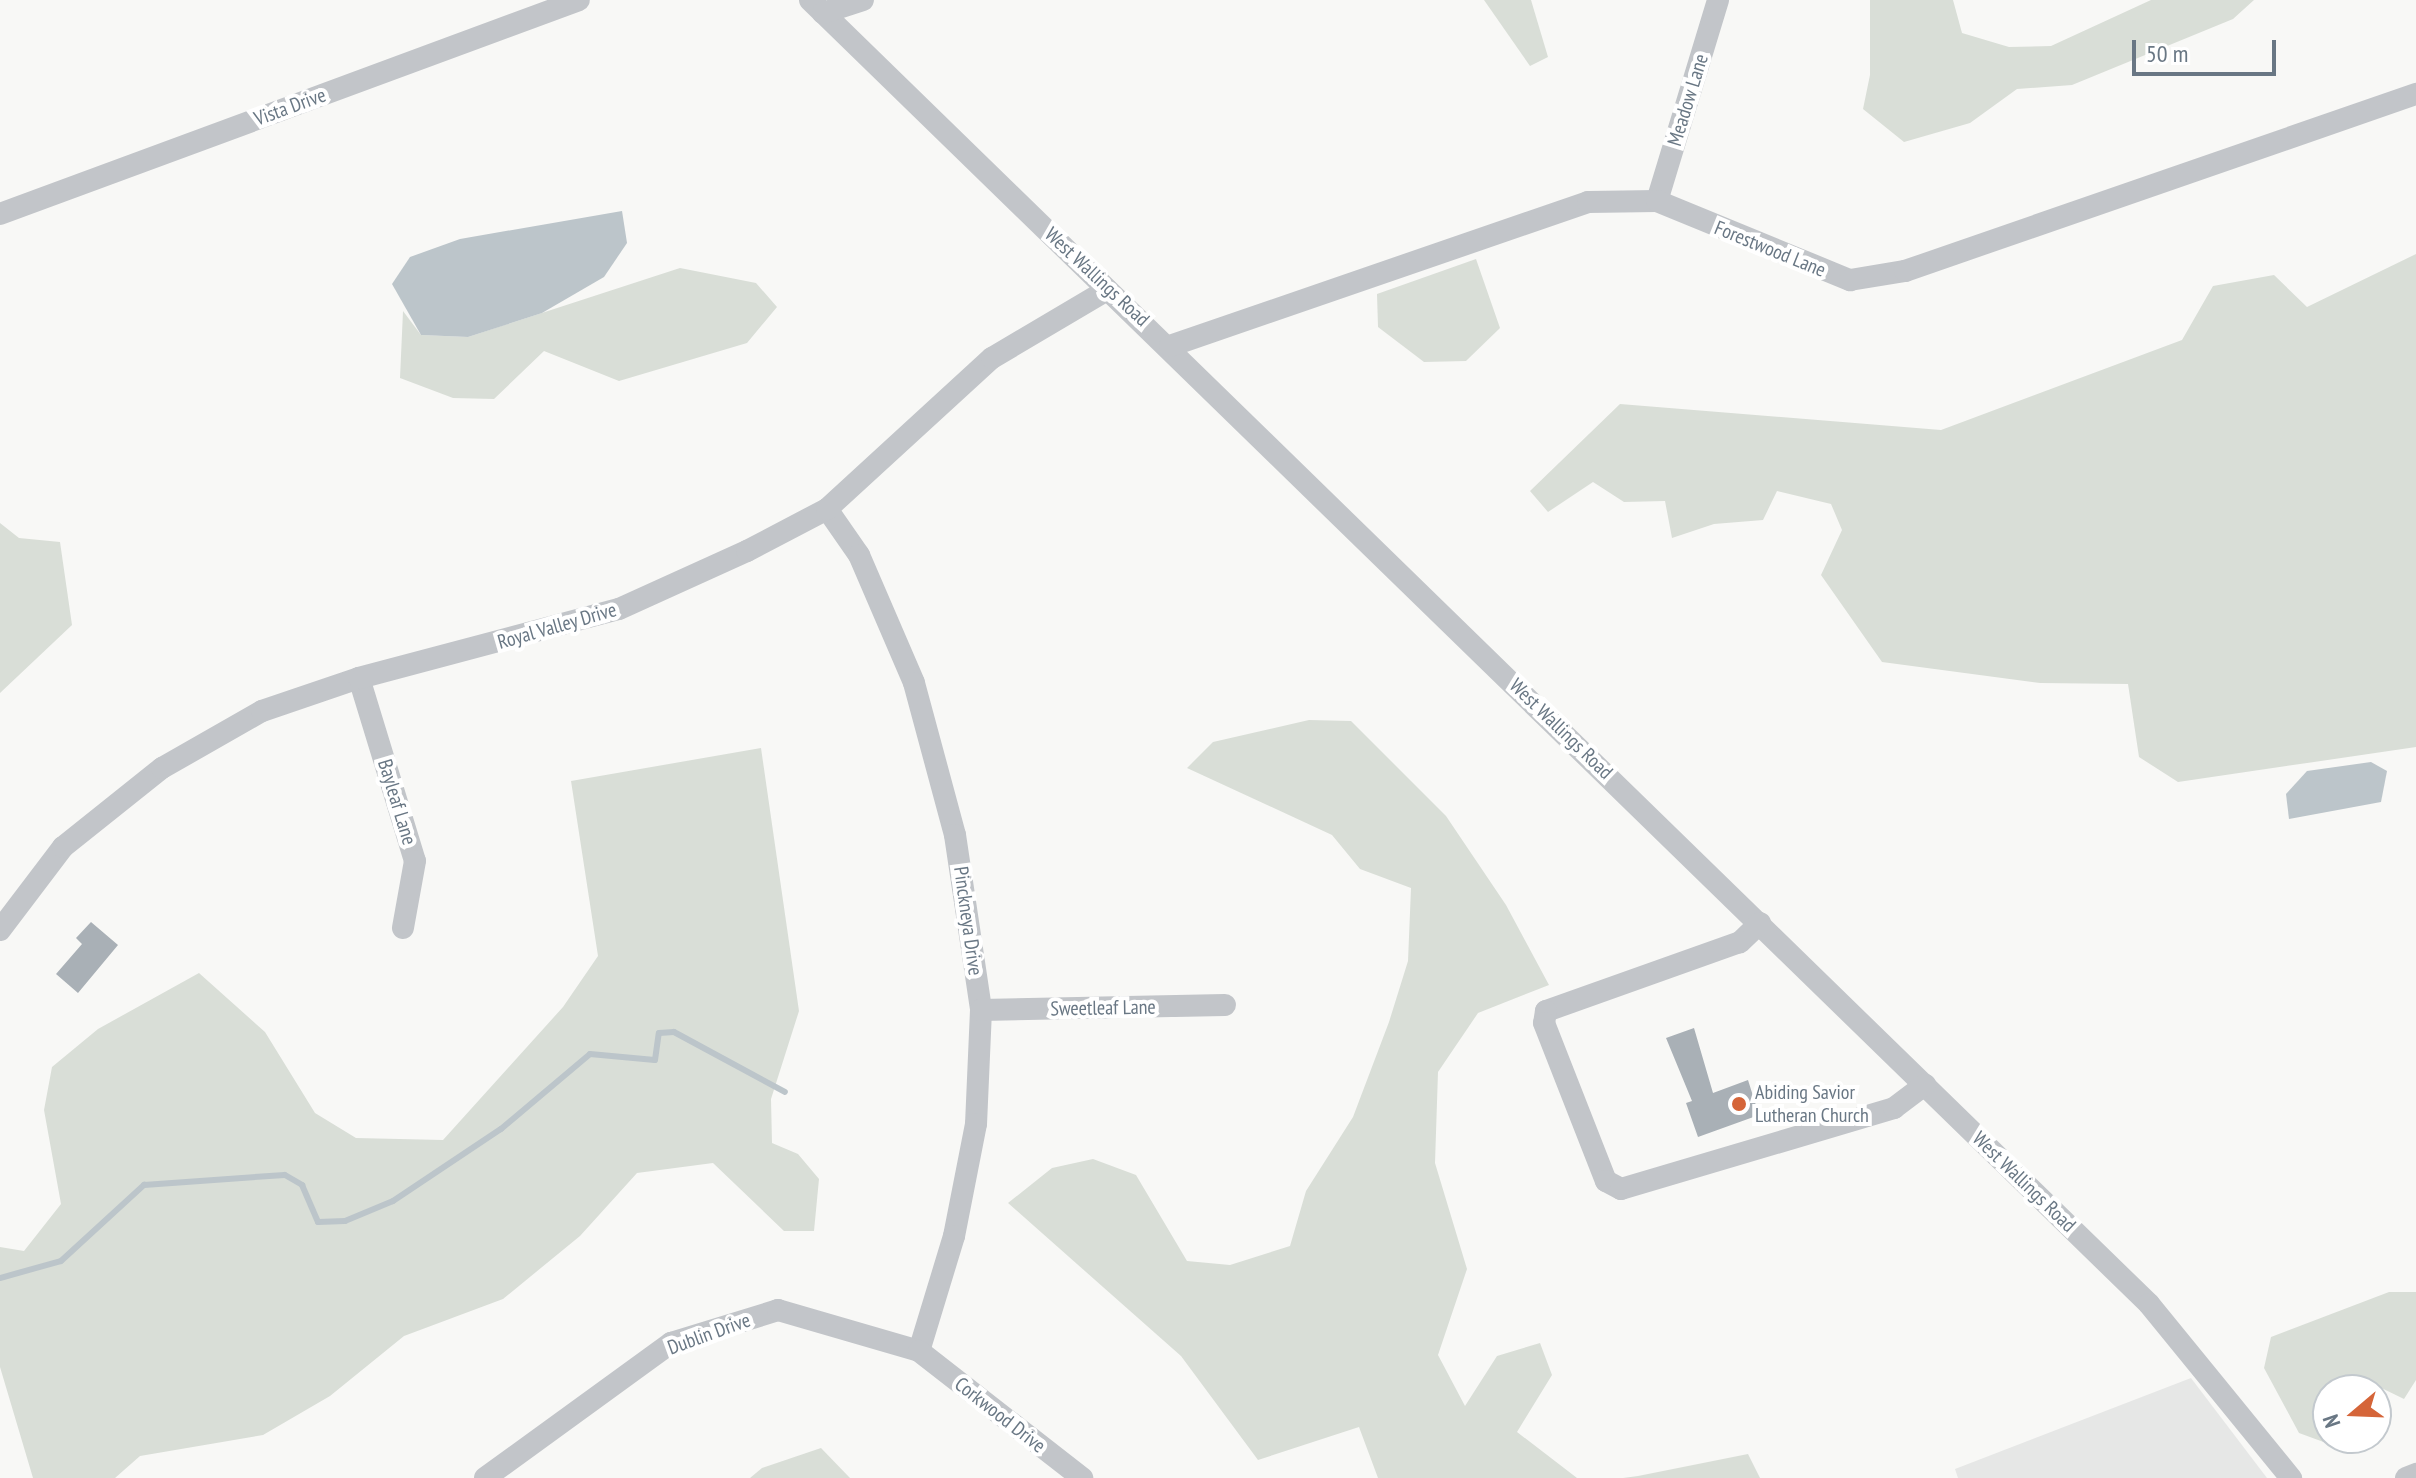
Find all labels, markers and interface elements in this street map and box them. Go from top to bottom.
scale bar [2136,24,2280,74]
text: 50 m [2146,38,2188,69]
street label: Meadow Lane [1663,51,1713,149]
street label: Vista Drive [251,83,329,131]
street label: Forestwood Lane [1711,216,1829,282]
street label: West Wallings Road [1040,222,1154,332]
street label: Royal Valley Drive [494,597,620,655]
street label: West Wallings Road [1504,674,1618,784]
street label: Bayleaf Lane [373,756,421,848]
street label: Pinckneya Drive [948,865,988,977]
street label: Sweetleaf Lane [1050,995,1156,1021]
place label: Abiding Savior Lutheran Church [1755,1080,1869,1127]
marker: Abiding Savior Lutheran Church [1730,1095,1748,1113]
street label: West Wallings Road [1967,1127,2081,1237]
street label: Dublin Drive [664,1308,754,1360]
street label: Corkwood Drive [950,1372,1050,1458]
north arrow [2312,1374,2392,1454]
text: N [2316,1411,2346,1431]

